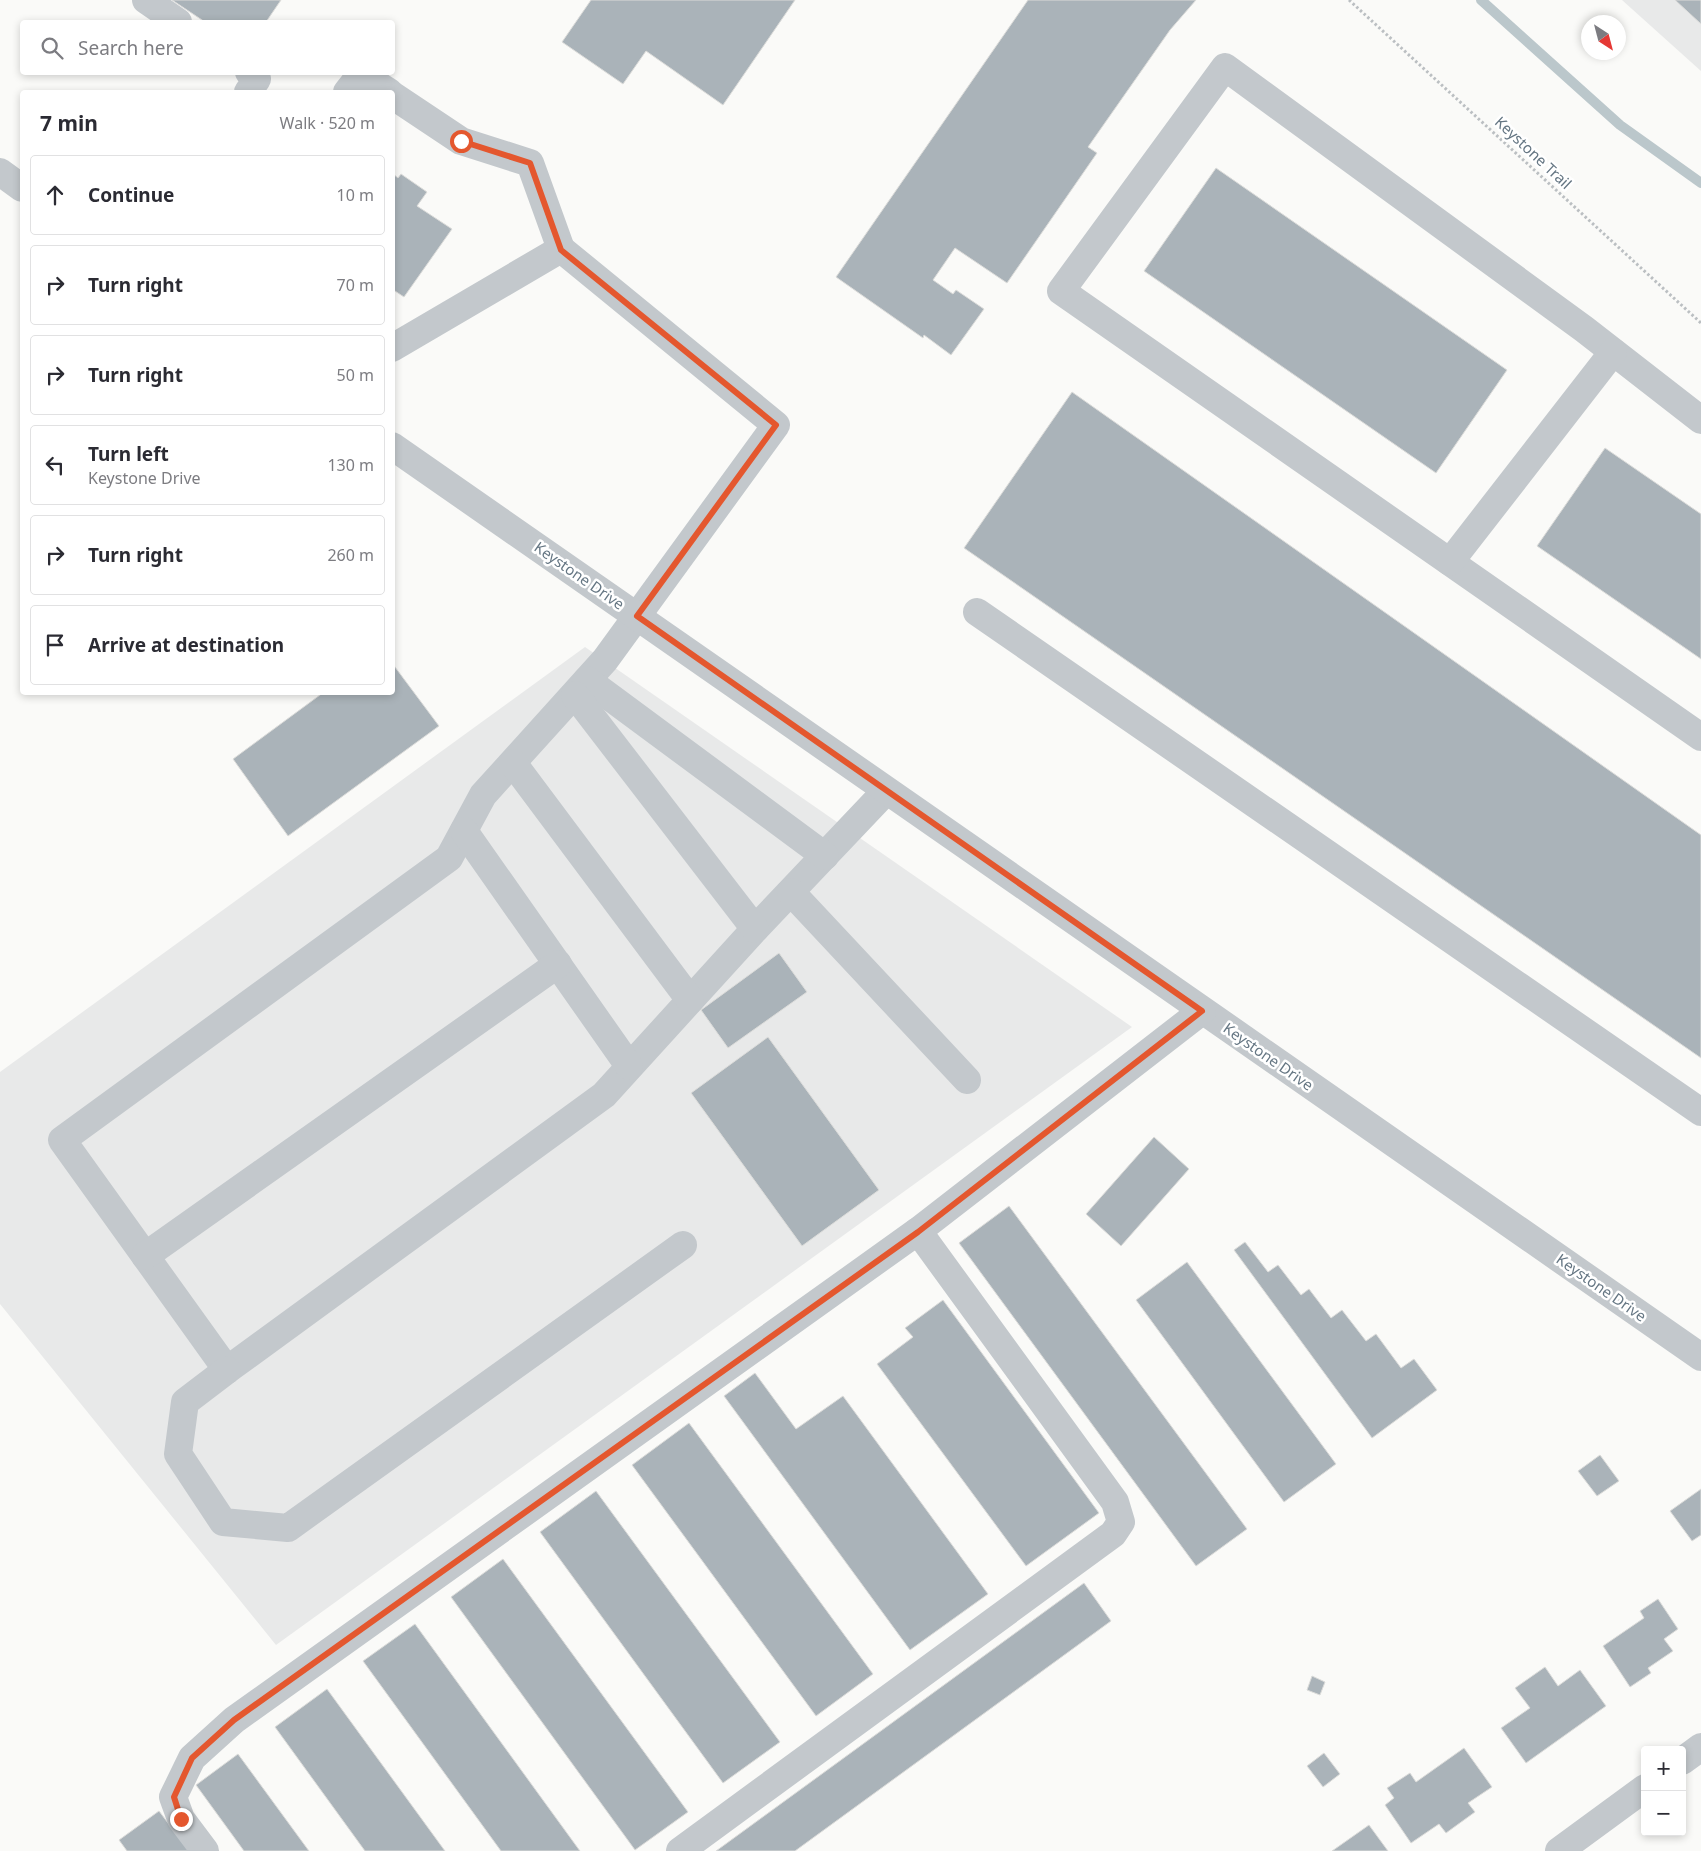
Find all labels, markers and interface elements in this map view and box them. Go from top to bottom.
north arrow [1581,15,1626,60]
search box [20,20,395,75]
icon: search [38,34,66,62]
text: Search here [78,35,184,61]
text: 7 min [40,109,98,137]
text: Walk · 520 m [280,112,375,134]
street label: Keystone Trail [1491,112,1576,193]
route start [450,130,473,153]
icon: ahead [41,181,69,209]
text: Continue [88,182,174,208]
text: 10 m [337,184,374,206]
icon: right [41,271,69,299]
text: Turn right [88,272,183,298]
text: 70 m [337,274,374,296]
icon: right [41,361,69,389]
text: Turn right [88,362,183,388]
text: 50 m [337,364,374,386]
text: Turn left [88,441,169,467]
icon: left [41,451,69,479]
text: 130 m [327,454,374,476]
text: Keystone Drive [88,467,201,489]
street label: Keystone Drive [531,537,629,614]
icon: right [41,541,69,569]
text: Turn right [88,542,183,568]
text: 260 m [327,544,374,566]
icon: arrive [41,631,69,659]
text: Arrive at destination [88,632,284,658]
street label: Keystone Drive [1220,1018,1318,1095]
street label: Keystone Drive [1553,1249,1651,1326]
map controls [1641,1746,1686,1836]
button: + [1641,1746,1686,1791]
button: − [1641,1791,1686,1836]
route end [170,1808,193,1831]

